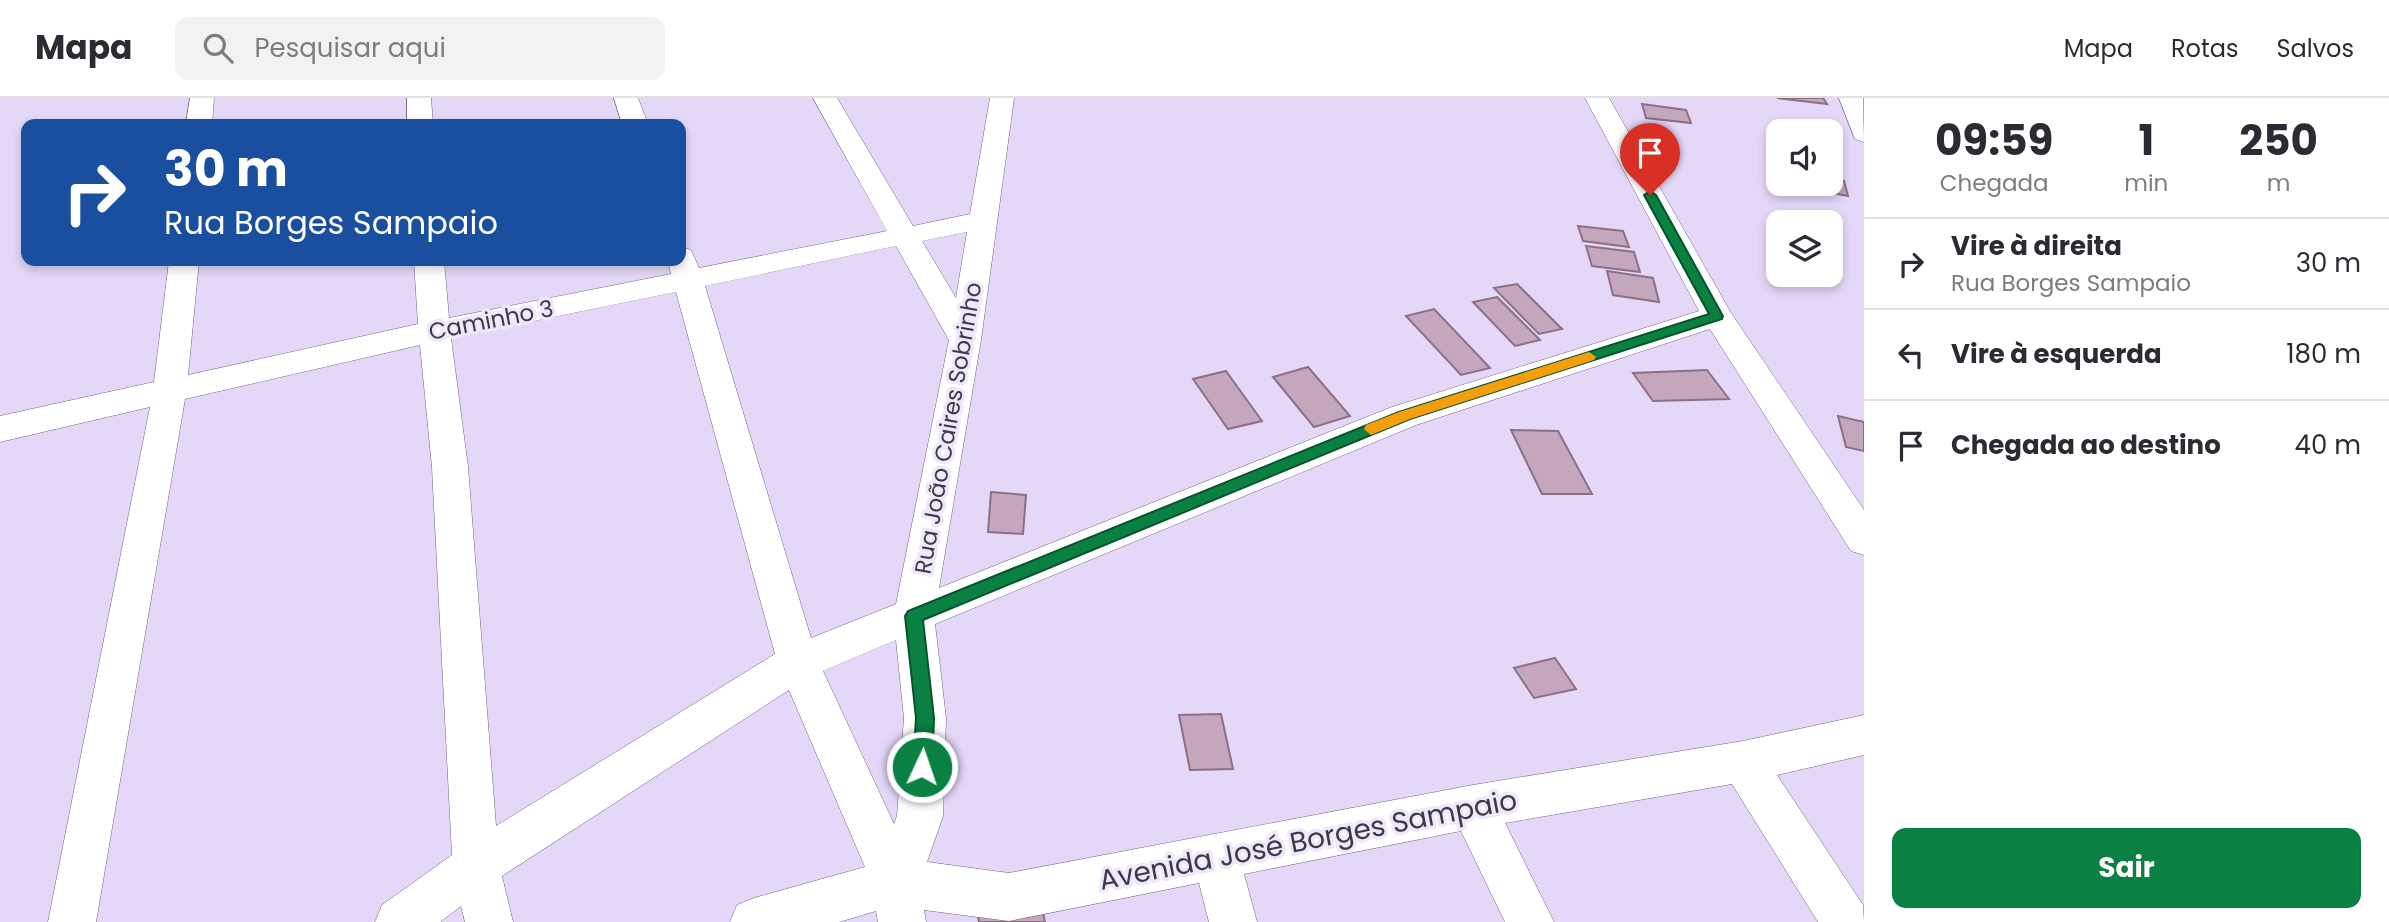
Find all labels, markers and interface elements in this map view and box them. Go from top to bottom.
search box [175,17,665,80]
text: Mapa [35,24,133,71]
icon: search [199,29,237,67]
text: Pesquisar aqui [255,30,446,66]
text: Mapa [2064,32,2133,65]
text: Rotas [2171,32,2238,65]
text: Salvos [2276,32,2354,65]
text: 09:59 [1935,111,2053,170]
text: 1 [2138,111,2154,170]
text: 250 [2239,111,2318,170]
map controls [1766,119,1843,287]
button: sound [1766,119,1843,196]
pin [1620,123,1680,195]
icon: arrive [1631,134,1669,172]
text: 30 m [164,135,288,203]
icon: right [49,147,140,238]
text: Chegada [1940,167,2049,199]
text: min [2124,167,2168,199]
text: m [2267,167,2291,199]
text: Rua Borges Sampaio [164,200,498,245]
button: layers [1766,210,1843,287]
text: Vire à direita [1951,228,2122,264]
icon: right [1892,245,1930,283]
text: 30 m [2296,245,2361,281]
text: Rua Borges Sampaio [1951,267,2191,299]
street label: Rua João Caires Sobrinho [907,280,989,576]
street label: Caminho 3 [426,292,556,348]
icon: left [1892,336,1930,374]
text: Vire à esquerda [1951,336,2162,372]
text: 180 m [2286,336,2361,372]
icon: arrive [1892,427,1930,465]
text: Chegada ao destino [1951,427,2221,463]
text: 40 m [2295,427,2361,463]
position arrow [885,730,959,804]
street label: Avenida José Borges Sampaio [1096,780,1520,900]
button: Sair [1892,828,2361,908]

